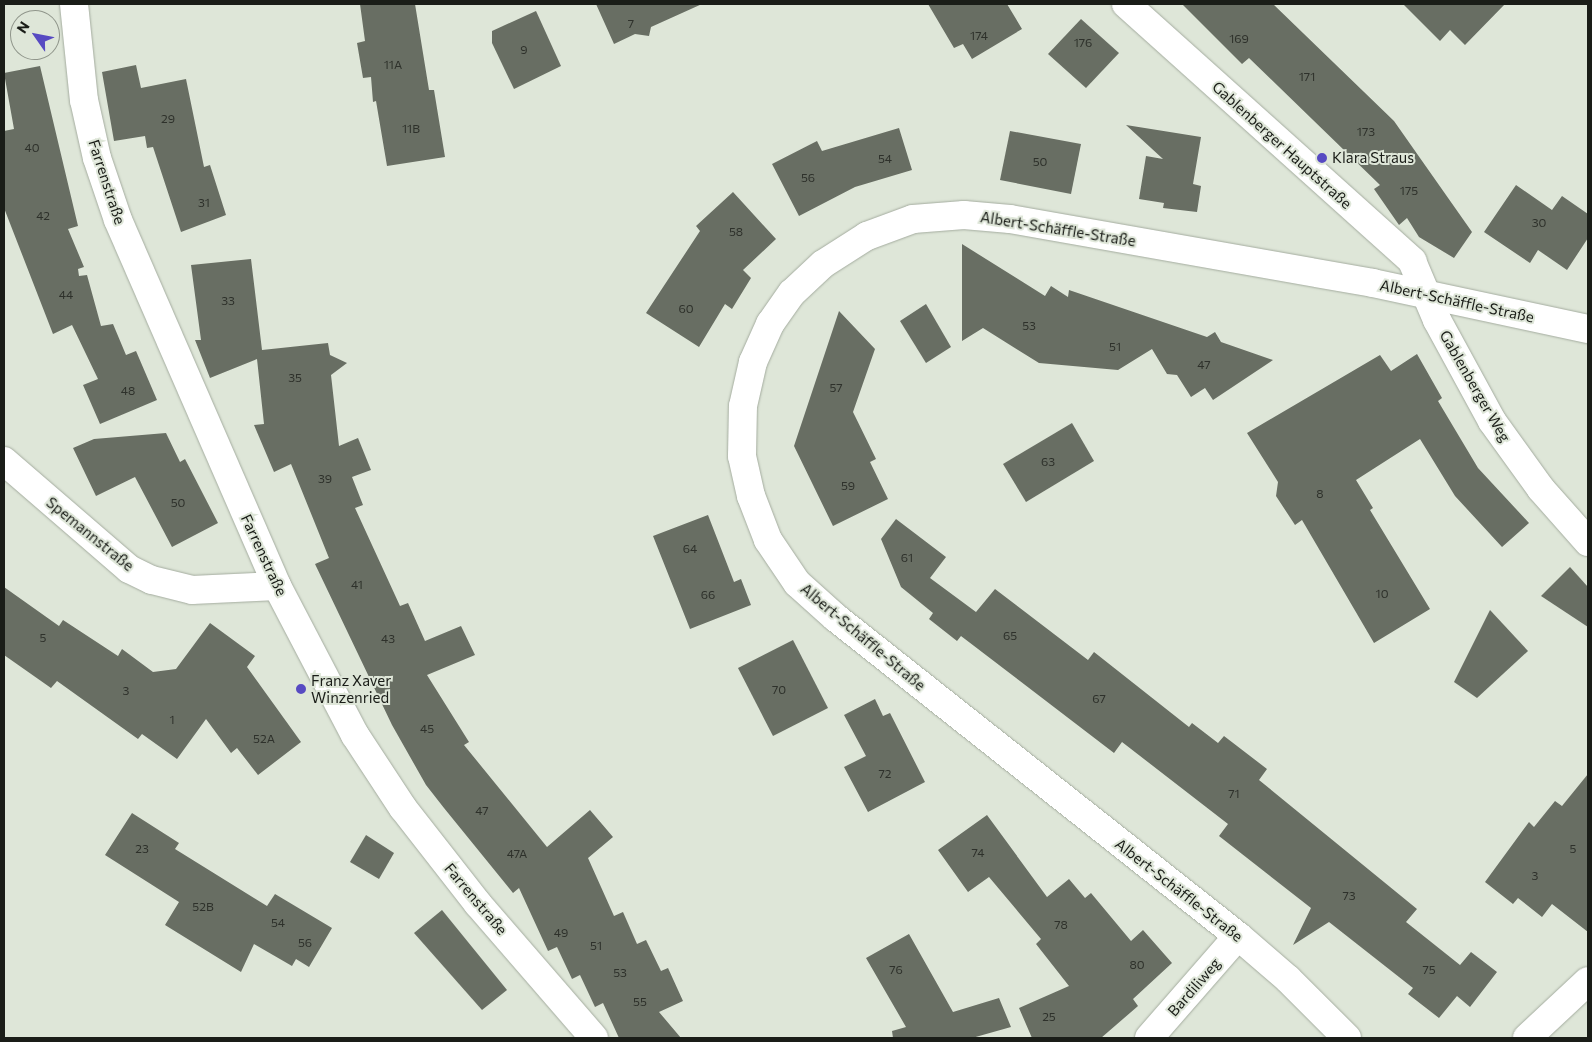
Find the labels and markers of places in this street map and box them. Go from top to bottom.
place label: Klara Straus [1332,149,1414,167]
marker: Klara Straus [1316,152,1328,164]
place label: Franz Xaver Winzenried [311,671,391,706]
marker: Franz Xaver Winzenried [295,683,307,695]

